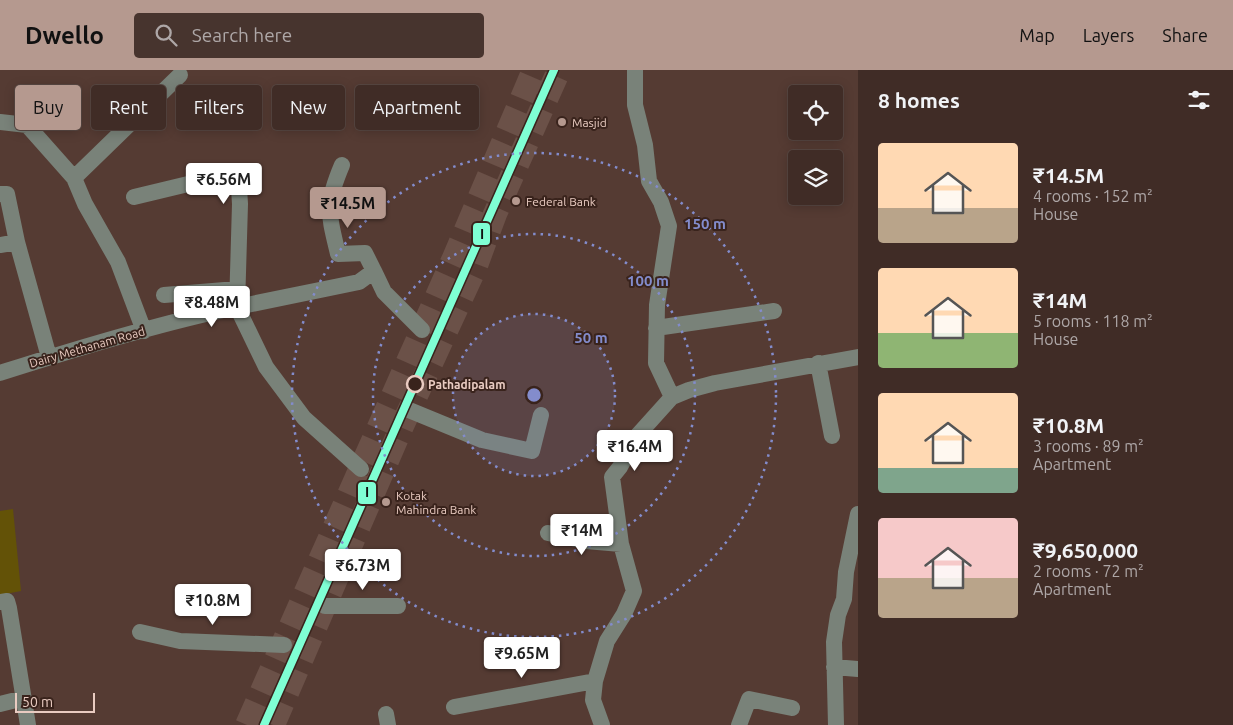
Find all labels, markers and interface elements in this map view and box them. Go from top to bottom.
search box [134,13,484,58]
icon: search [152,21,180,49]
text: Dwello [25,22,104,49]
text: Search here [192,24,292,46]
text: Map [1019,25,1055,45]
text: Layers [1083,25,1134,45]
text: Share [1162,25,1208,45]
chip: Buy [15,85,81,130]
chip: Rent [91,85,166,130]
chip: Filters [176,85,262,130]
chip: New [272,85,345,130]
chip: Apartment [355,85,479,130]
map controls [788,85,843,205]
button: locate [788,85,843,140]
icon: filters [1185,86,1213,114]
text: 8 homes [878,88,960,112]
marker: Masjid [556,116,568,128]
place label: Masjid [572,116,607,129]
button: layers [788,150,843,205]
pin: ₹6.56M [183,162,265,205]
icon: home [918,163,978,223]
text: ₹14.5M [1033,163,1104,187]
text: ₹6.56M [197,170,251,188]
pin: ₹14.5M [307,186,389,229]
text: 4 rooms · 152 m² [1033,187,1153,205]
text: ₹14.5M [321,194,375,212]
marker: Federal Bank [510,195,522,207]
place label: Federal Bank [526,195,596,208]
text: House [1033,205,1078,223]
text: 150 m [684,215,726,232]
line badge: I [472,222,491,246]
text: I [480,226,484,242]
text: 100 m [627,272,669,289]
pin: ₹8.48M [171,286,253,328]
icon: home [918,288,978,348]
text: ₹14M [1033,288,1087,312]
text: ₹8.48M [185,293,239,311]
text: 5 rooms · 118 m² [1033,312,1153,330]
street label: Dairy Methanam Road [28,324,146,370]
text: 50 m [574,329,608,346]
text: House [1033,330,1078,348]
marker: Pathadipalam [406,375,424,393]
place label: Pathadipalam [428,378,505,391]
centre of rings [525,386,543,404]
icon: home [918,413,978,473]
text: ₹10.8M [1033,413,1104,437]
pin: ₹16.4M [594,430,676,472]
text: ₹16.4M [608,437,662,455]
text: 3 rooms · 89 m² [1033,437,1144,455]
text: Apartment [1033,455,1111,473]
line badge: I [357,481,377,505]
text: I [365,484,369,500]
place label: Kotak Mahindra Bank [396,489,476,516]
marker: Kotak Mahindra Bank [380,496,392,508]
pin: ₹14M [552,514,612,556]
text: ₹14M [561,521,603,539]
icon: home [918,538,978,598]
text: ₹9,650,000 [1033,538,1138,562]
pin: ₹6.73M [322,548,404,591]
text: ₹6.73M [336,556,390,574]
text: 2 rooms · 72 m² [1033,562,1144,580]
text: Apartment [1033,580,1111,598]
pin: ₹10.8M [172,584,254,626]
text: ₹10.8M [186,591,240,609]
pin: ₹9.65M [481,636,563,679]
text: ₹9.65M [495,644,549,662]
scale bar [15,690,95,713]
text: 50 m [22,694,53,710]

